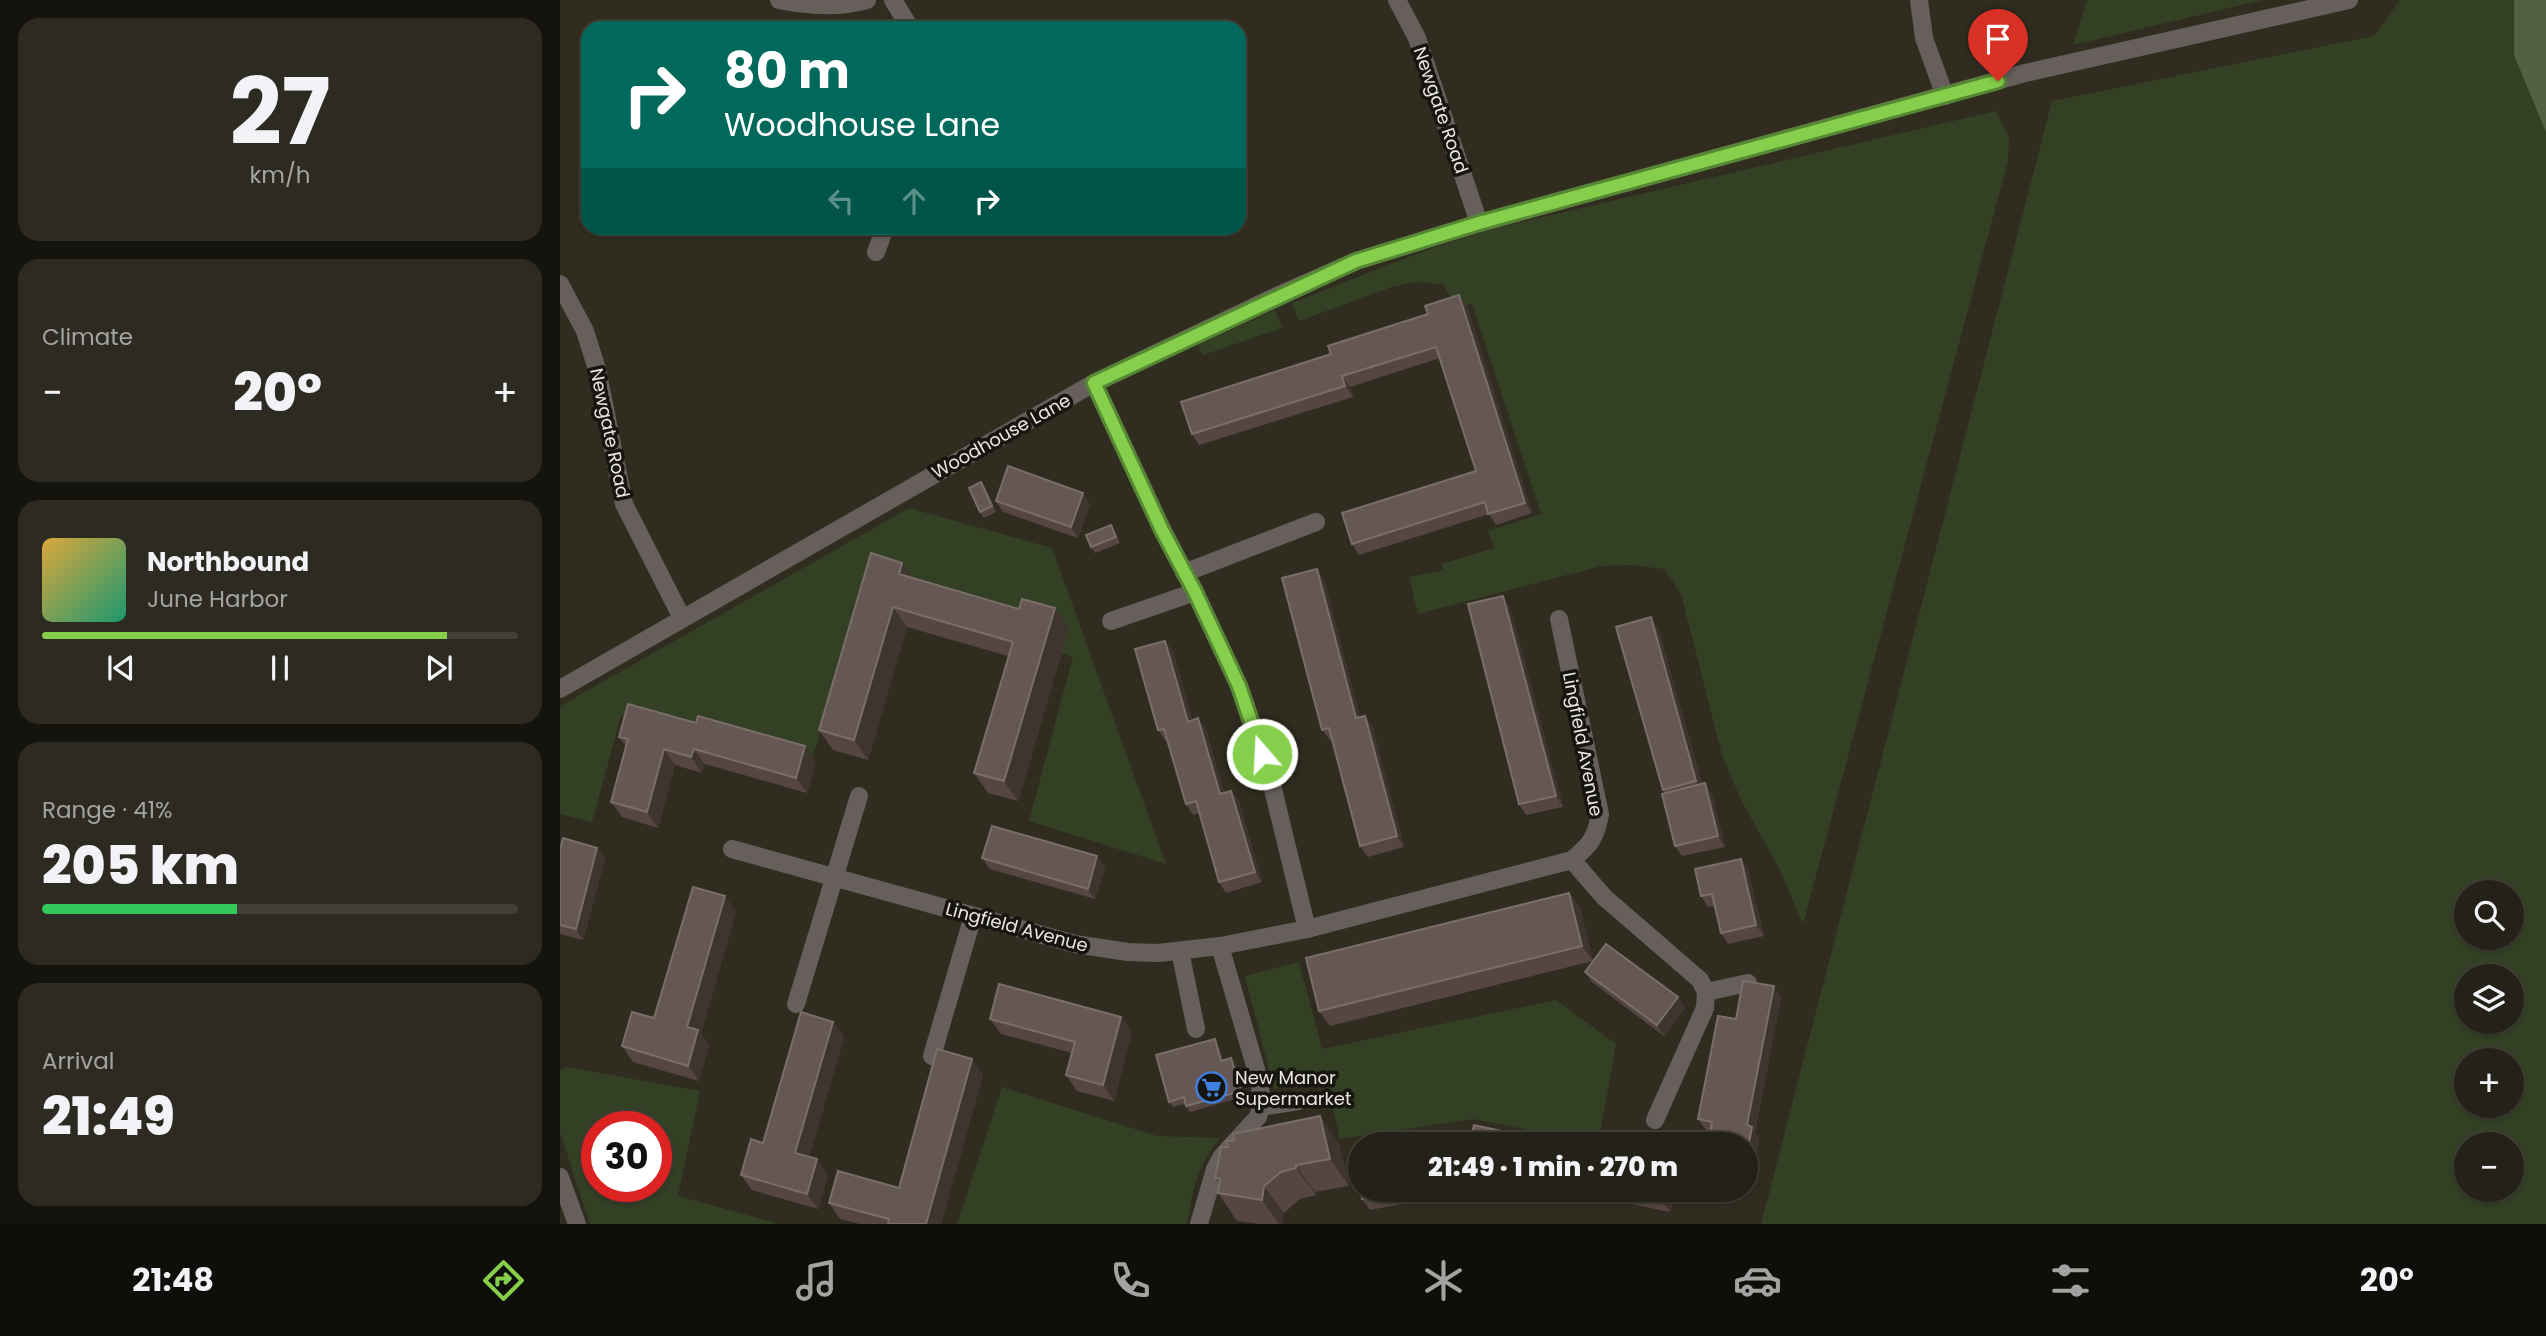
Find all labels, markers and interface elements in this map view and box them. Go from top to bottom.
pin [1968,9,2028,81]
icon: arrive [1979,20,2017,58]
text: 80 m [724,37,850,105]
street label: Newgate Road [1408,43,1474,177]
text: 27 [230,48,330,176]
icon: right [609,49,700,140]
text: Woodhouse Lane [724,102,1000,147]
text: km/h [249,159,311,191]
icon: left [822,182,860,220]
icon: ahead [895,182,933,220]
icon: right [968,182,1006,220]
text: Climate [42,321,133,353]
text: 20° [233,356,322,429]
text: − [42,366,63,419]
text: + [492,366,518,419]
street label: Newgate Road [584,366,636,500]
street label: Woodhouse Lane [927,387,1075,485]
text: Northbound [147,544,309,580]
text: June Harbor [147,583,288,615]
icon: previous [102,649,140,687]
icon: pause [261,649,299,687]
icon: next [420,649,458,687]
street label: Lingfield Avenue [1557,670,1609,818]
position arrow [1225,717,1299,791]
text: Range · 41% [42,794,173,826]
text: 205 km [42,829,239,902]
map controls [2454,880,2524,1202]
button: search [2454,880,2524,950]
street label: Lingfield Avenue [943,896,1091,958]
button: layers [2454,964,2524,1034]
text: Arrival [42,1045,114,1077]
button: + [2454,1048,2524,1118]
place label: New Manor Supermarket [1235,1065,1352,1111]
supermarket icon: New Manor Supermarket [1195,1070,1229,1104]
text: 21:49 [42,1080,175,1153]
speed limit sign: 30 [581,1111,672,1202]
button: − [2454,1132,2524,1202]
text: 21:49 · 1 min · 270 m [1428,1149,1678,1185]
icon: directions [479,1256,528,1305]
icon: music [792,1256,841,1305]
icon: phone [1106,1256,1155,1305]
icon: climate [1419,1256,1468,1305]
icon: car [1733,1256,1782,1305]
icon: filters [2046,1256,2095,1305]
text: 21:48 [132,1257,214,1302]
text: 20° [2360,1257,2414,1302]

